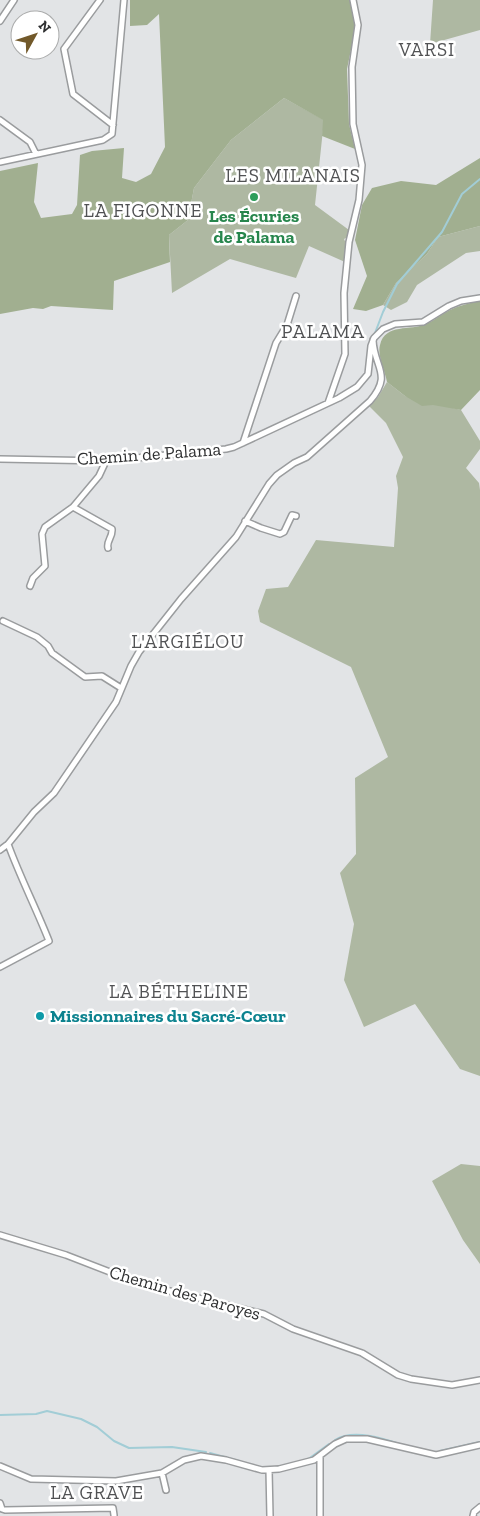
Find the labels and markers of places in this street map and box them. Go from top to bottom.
marker: Les Écuries de Palama [248,191,260,203]
place label: Les Écuries de Palama [209,205,299,248]
place label: Missionnaires du Sacré-Cœur [50,1005,286,1027]
marker: Missionnaires du Sacré-Cœur [34,1010,46,1022]

